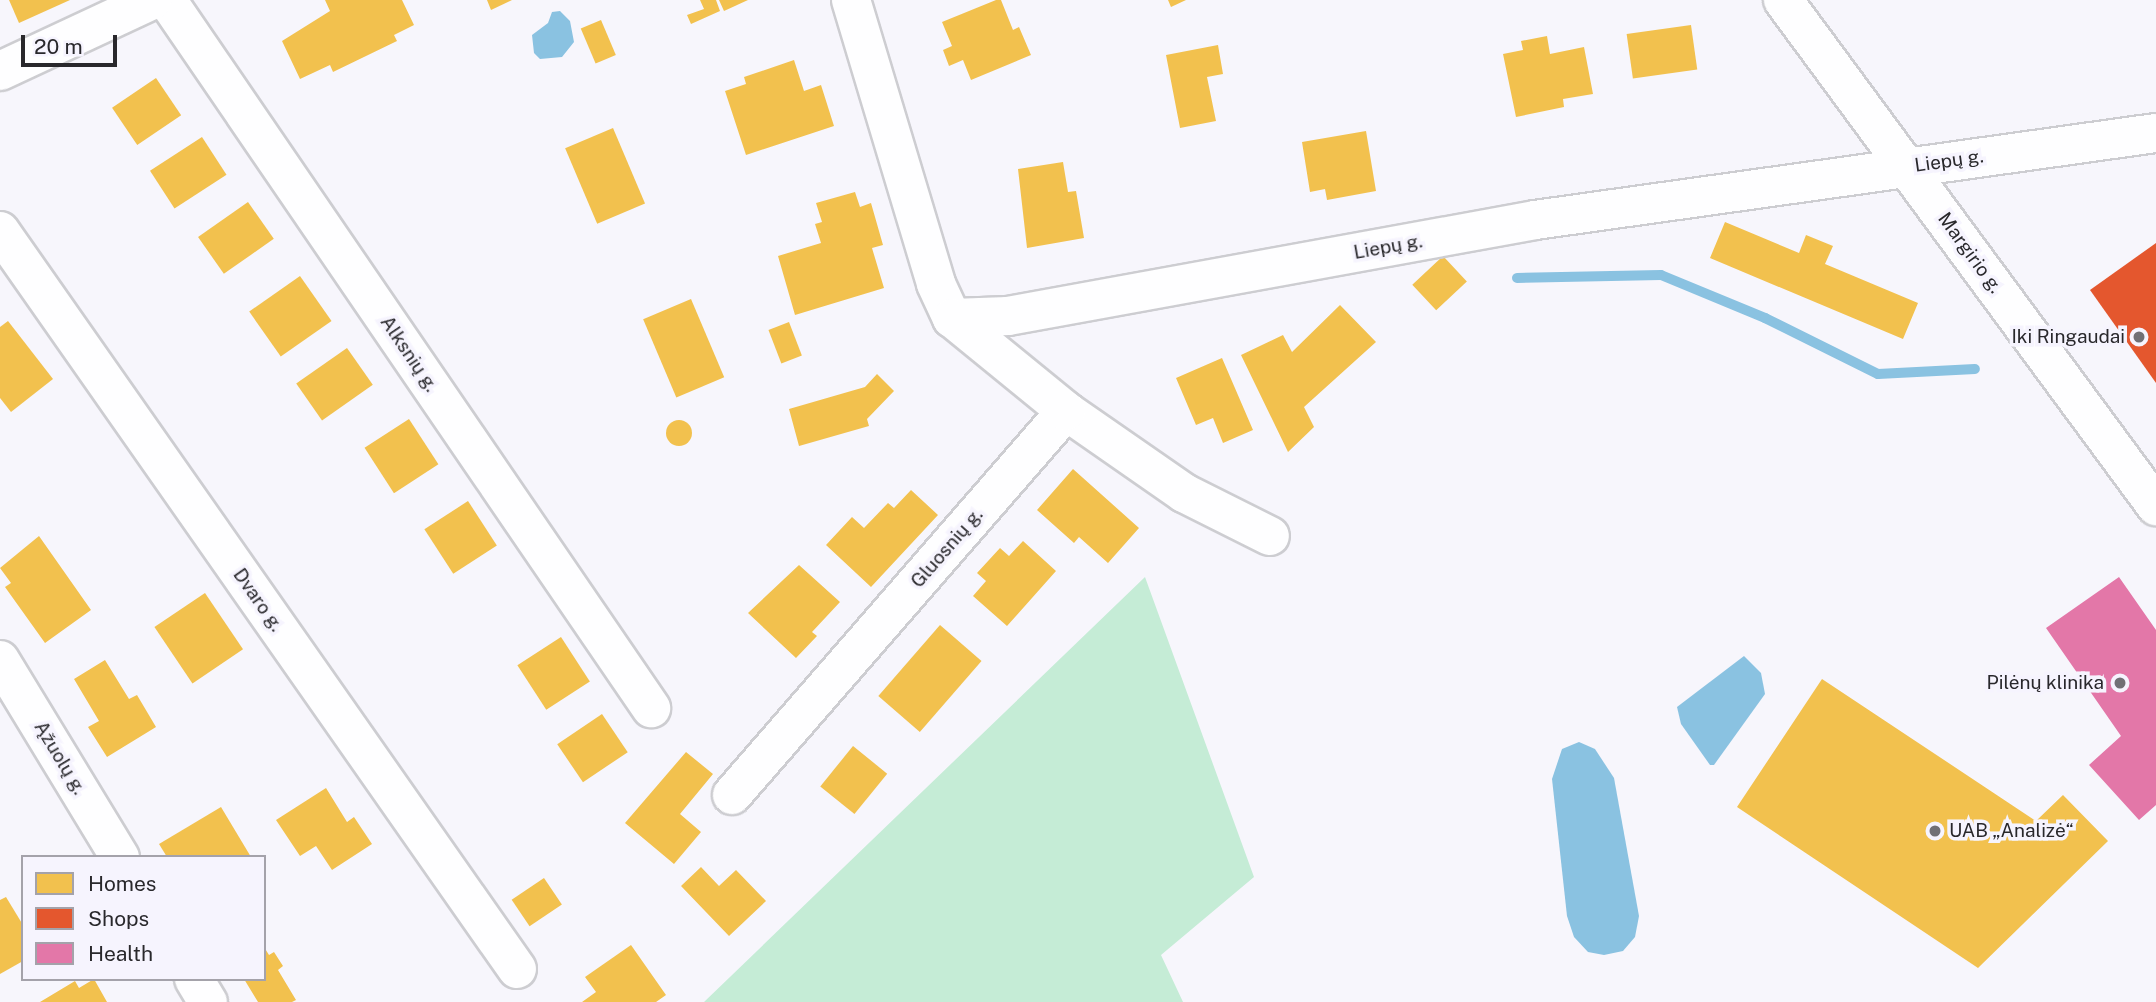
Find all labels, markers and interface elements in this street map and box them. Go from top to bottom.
scale bar [24,21,121,65]
text: 20 m [34,34,83,59]
street label: Liepų g. [1913,145,1985,177]
street label: Margirio g. [1933,208,2007,298]
street label: Liepų g. [1352,230,1424,264]
street label: Alksnių g. [375,312,443,396]
place label: Iki Ringaudai [2011,326,2125,348]
marker: Iki Ringaudai [2131,329,2147,345]
street label: Gluosnių g. [906,503,988,593]
street label: Dvaro g. [228,564,288,636]
place label: Pilėnų klinika [1987,672,2104,694]
marker: Pilėnų klinika [2110,673,2130,693]
street label: Ąžuolų g. [29,717,91,799]
place label: UAB „Analizė“ [1949,820,2074,842]
marker: UAB „Analizė“ [1927,823,1943,839]
legend [21,855,266,981]
text: Homes [88,871,156,896]
text: Shops [88,906,149,931]
text: Health [88,941,153,966]

